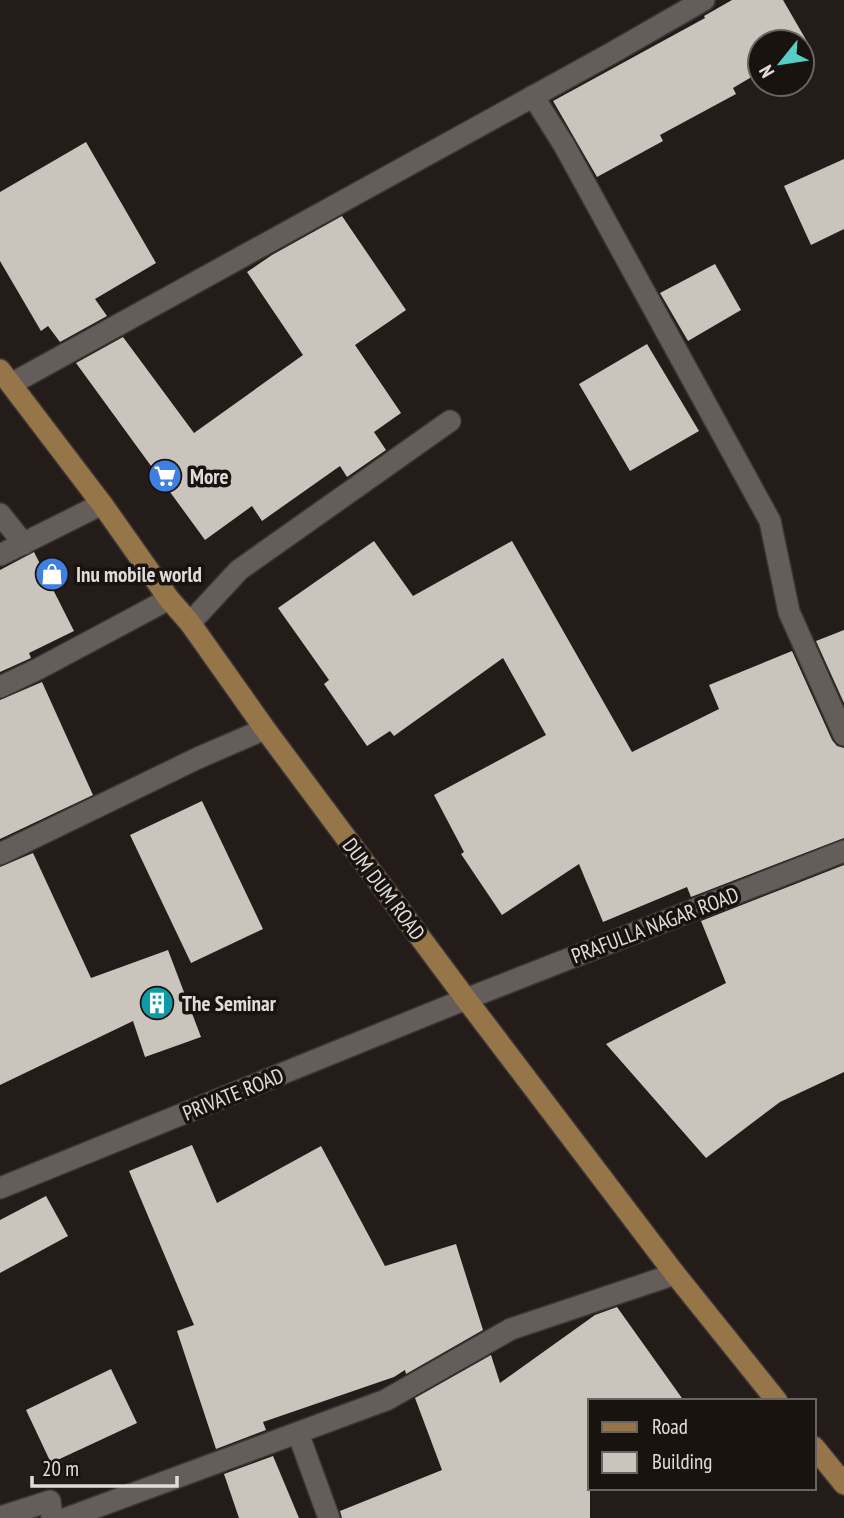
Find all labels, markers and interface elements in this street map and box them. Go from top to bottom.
north arrow [746,28,816,98]
text: N [753,61,779,82]
supermarket icon: More [146,457,184,495]
place label: More [190,463,228,490]
shop icon: Inu mobile world [33,555,71,593]
place label: Inu mobile world [76,561,202,588]
street label: DUM DUM ROAD [337,833,431,945]
street label: PRAFULLA NAGAR ROAD [568,881,742,969]
building icon: The Seminar [138,984,176,1022]
place label: The Seminar [182,990,277,1017]
street label: PRIVATE ROAD [179,1062,287,1126]
legend [588,1399,816,1490]
text: Road [652,1413,688,1440]
scale bar [32,1444,177,1488]
text: Building [652,1448,712,1475]
text: 20 m [42,1455,79,1482]

